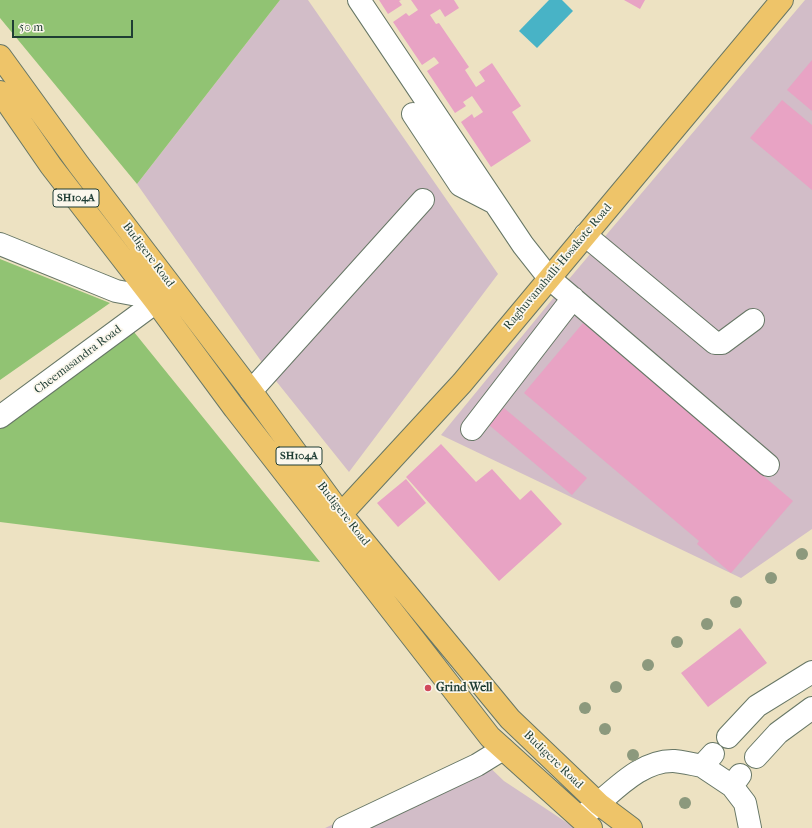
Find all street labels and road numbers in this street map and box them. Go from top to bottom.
road number: SH104A [53,189,99,207]
street label: Raghuvanahalli-Hosakote Road [501,201,615,333]
street label: Budigere Road [119,220,177,290]
street label: Cheemasandra Road [32,322,124,398]
road number: SH104A [276,447,322,465]
street label: Budigere Road [314,479,372,549]
street label: Budigere Road [520,728,586,792]

